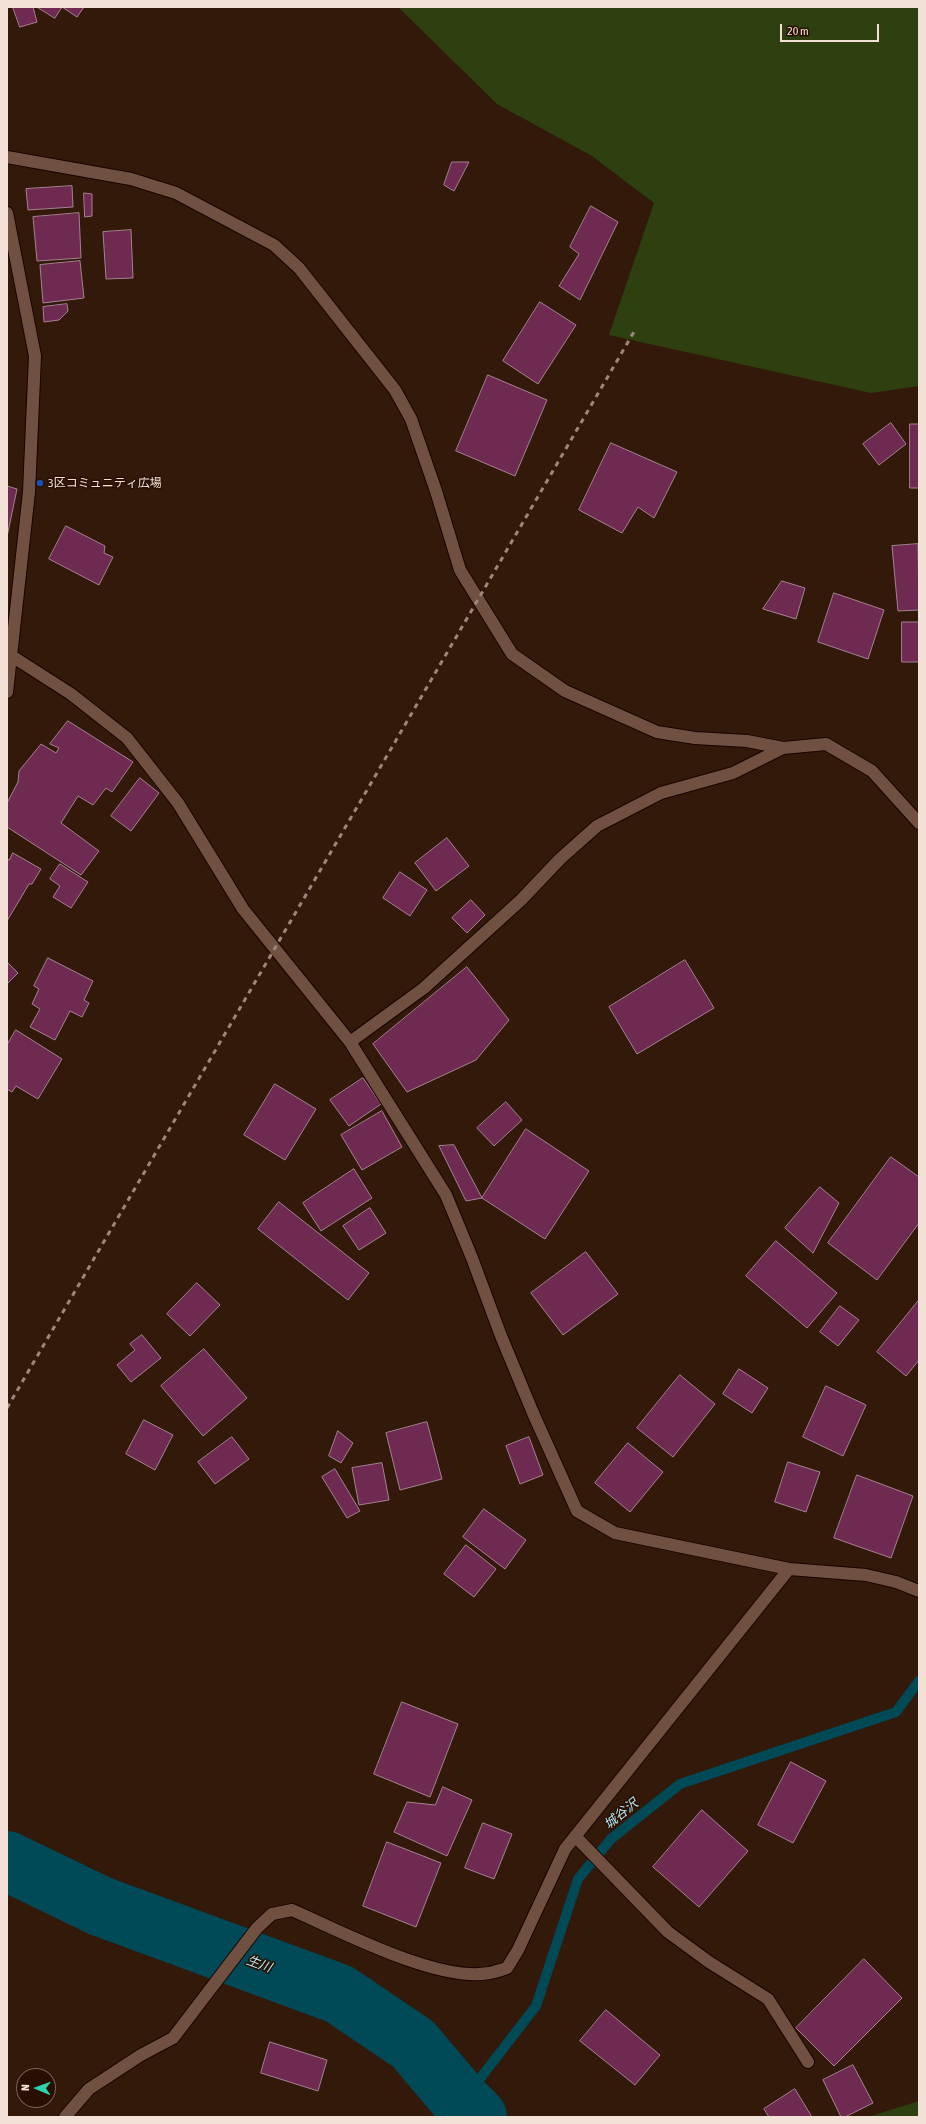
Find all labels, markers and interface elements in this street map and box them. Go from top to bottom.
scale bar [782,16,881,42]
text: 20 m [787,24,809,38]
place label: 3区コミュニティ広場 [48,476,162,490]
marker: 3区コミュニティ広場 [35,478,45,488]
water label: 城谷沢 [601,1796,641,1832]
water label: 生川 [244,1952,274,1976]
north arrow [16,2068,56,2108]
text: N [19,2084,31,2091]

